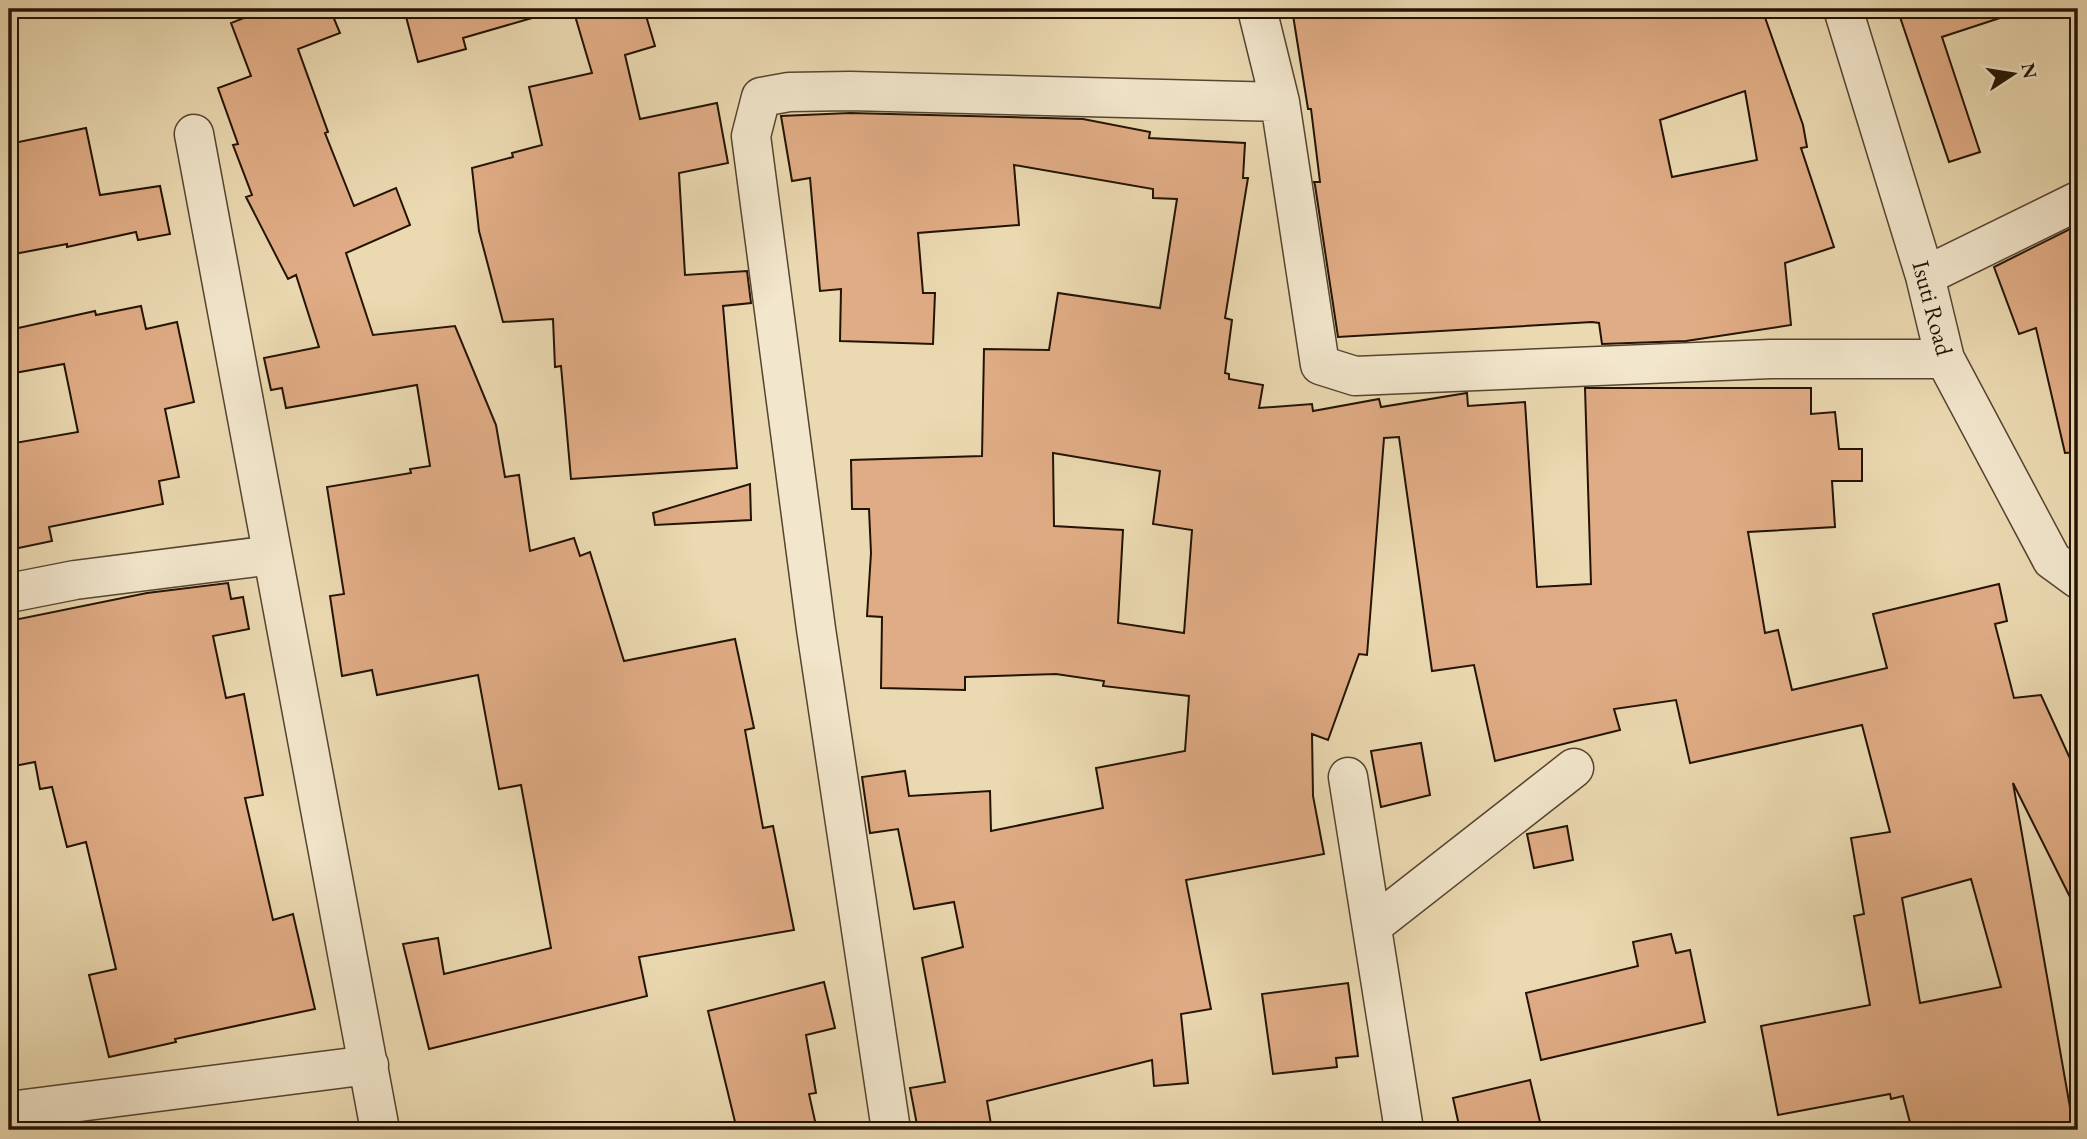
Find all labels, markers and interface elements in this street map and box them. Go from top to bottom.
north arrow [1979,38,2048,108]
text: N [2015,60,2043,81]
street label: Isuti Road [1905,257,1961,360]

